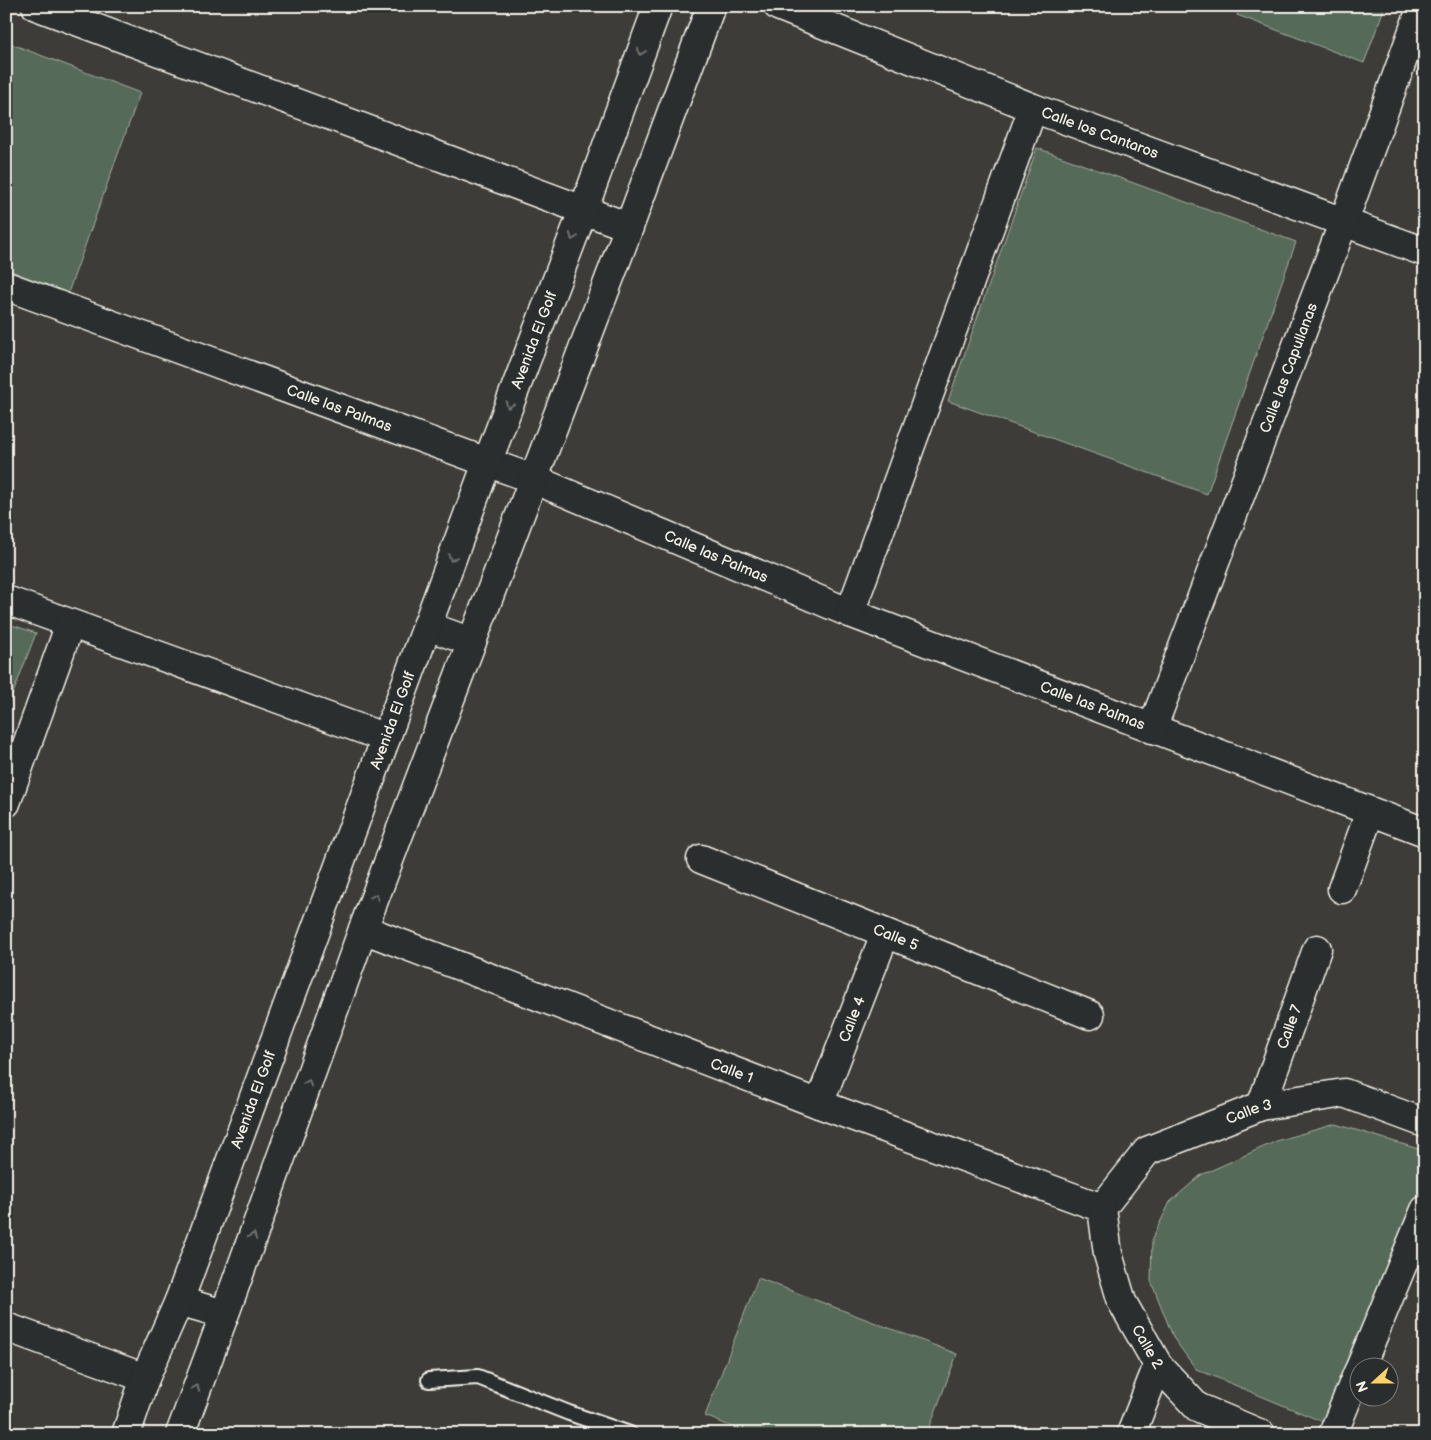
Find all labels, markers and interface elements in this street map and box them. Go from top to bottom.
one-way arrow [637,47,647,56]
street label: Calle los Cantaros [1039,102,1162,163]
one-way arrow [569,232,579,241]
street label: Avenida El Golf [507,288,561,391]
street label: Calle las Capullanas [1255,300,1322,436]
street label: Calle las Palmas [284,380,395,436]
one-way arrow [505,401,515,409]
street label: Calle las Palmas [661,526,771,587]
one-way arrow [448,553,458,561]
street label: Avenida El Golf [366,668,419,772]
street label: Calle las Palmas [1037,677,1148,734]
one-way arrow [369,893,379,902]
street label: Calle 5 [870,920,921,955]
street label: Calle 4 [834,993,869,1045]
street label: Calle 7 [1273,1002,1306,1052]
street label: Avenida El Golf [226,1048,280,1151]
street label: Calle 1 [708,1054,756,1087]
one-way arrow [302,1079,312,1087]
street label: Calle 3 [1223,1095,1273,1128]
one-way arrow [247,1232,257,1240]
street label: Calle 2 [1128,1321,1168,1372]
north arrow [1348,1358,1398,1408]
text: N [1353,1379,1372,1394]
one-way arrow [190,1384,200,1393]

